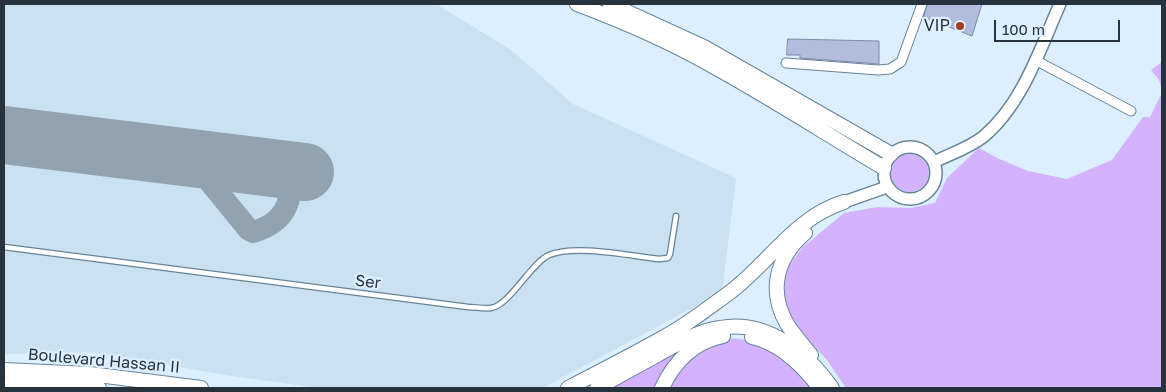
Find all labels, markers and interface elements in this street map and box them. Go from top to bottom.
scale bar [996,10,1122,42]
place label: VIP [924,16,950,36]
marker: VIP [954,20,966,32]
text: 100 m [1002,20,1045,38]
street label: Ser [354,271,382,293]
street label: Boulevard Hassan II [27,345,181,377]

